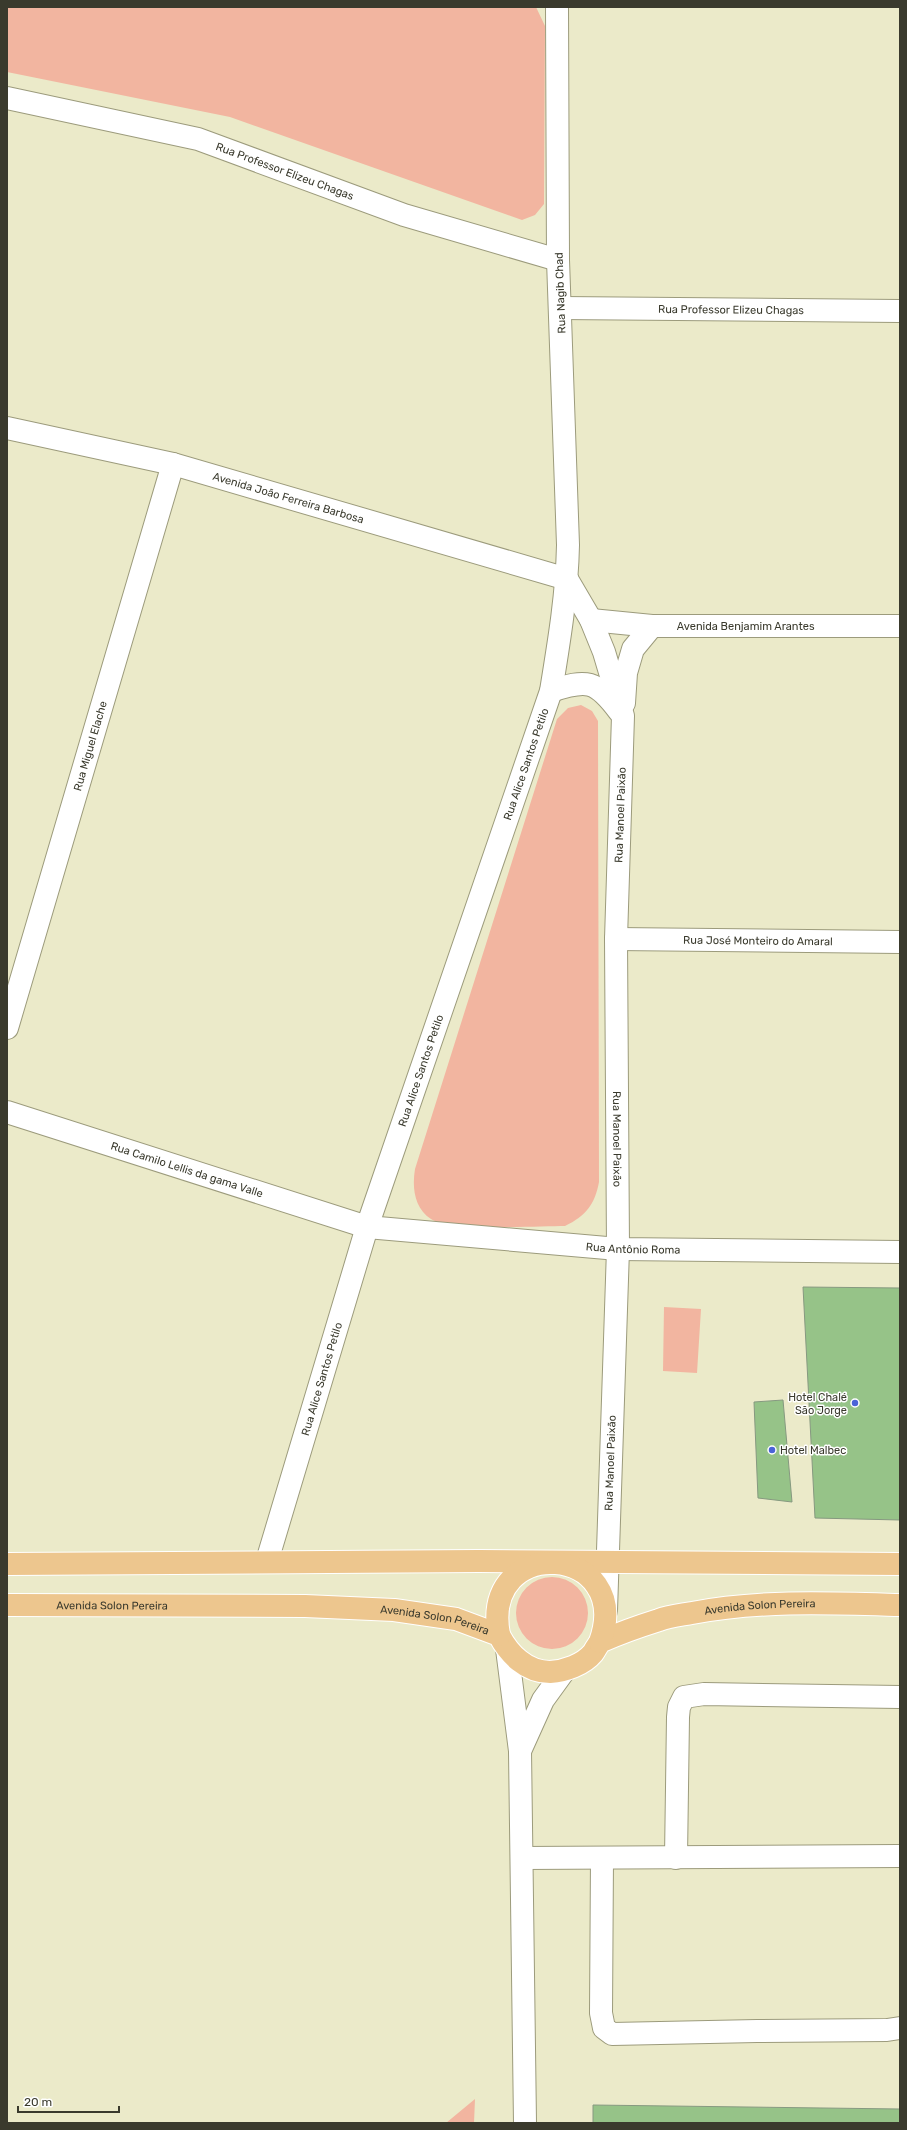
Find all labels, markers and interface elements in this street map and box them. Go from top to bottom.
street label: Rua Professor Elizeu Chagas [214,140,356,203]
street label: Rua Nagib Chad [553,252,568,334]
street label: Rua Professor Elizeu Chagas [658,303,804,317]
street label: Avenida João Ferreira Barbosa [211,470,365,526]
street label: Avenida Benjamim Arantes [677,620,815,633]
street label: Rua Miguel Elache [71,700,110,793]
street label: Rua Alice Santos Petilo [501,707,552,822]
street label: Rua Manoel Paixão [612,767,629,863]
street label: Rua José Monteiro do Amaral [683,934,833,948]
street label: Rua Alice Santos Petilo [396,1013,446,1129]
street label: Rua Manoel Paixão [610,1091,624,1187]
street label: Rua Camilo Lellis da gama Valle [109,1140,265,1200]
street label: Rua Antônio Roma [585,1240,680,1257]
street label: Rua Alice Santos Petilo [299,1321,345,1437]
place label: Hotel Chalé São Jorge [788,1391,847,1417]
marker: Hotel Chalé São Jorge [850,1398,860,1408]
street label: Rua Manoel Paixão [602,1415,619,1511]
place label: Hotel Malbec [780,1444,846,1457]
marker: Hotel Malbec [767,1445,777,1455]
street label: Avenida Solon Pereira [703,1597,815,1618]
street label: Avenida Solon Pereira [56,1599,168,1613]
street label: Avenida Solon Pereira [380,1603,491,1638]
scale bar [18,2088,119,2114]
text: 20 m [24,2095,52,2109]

